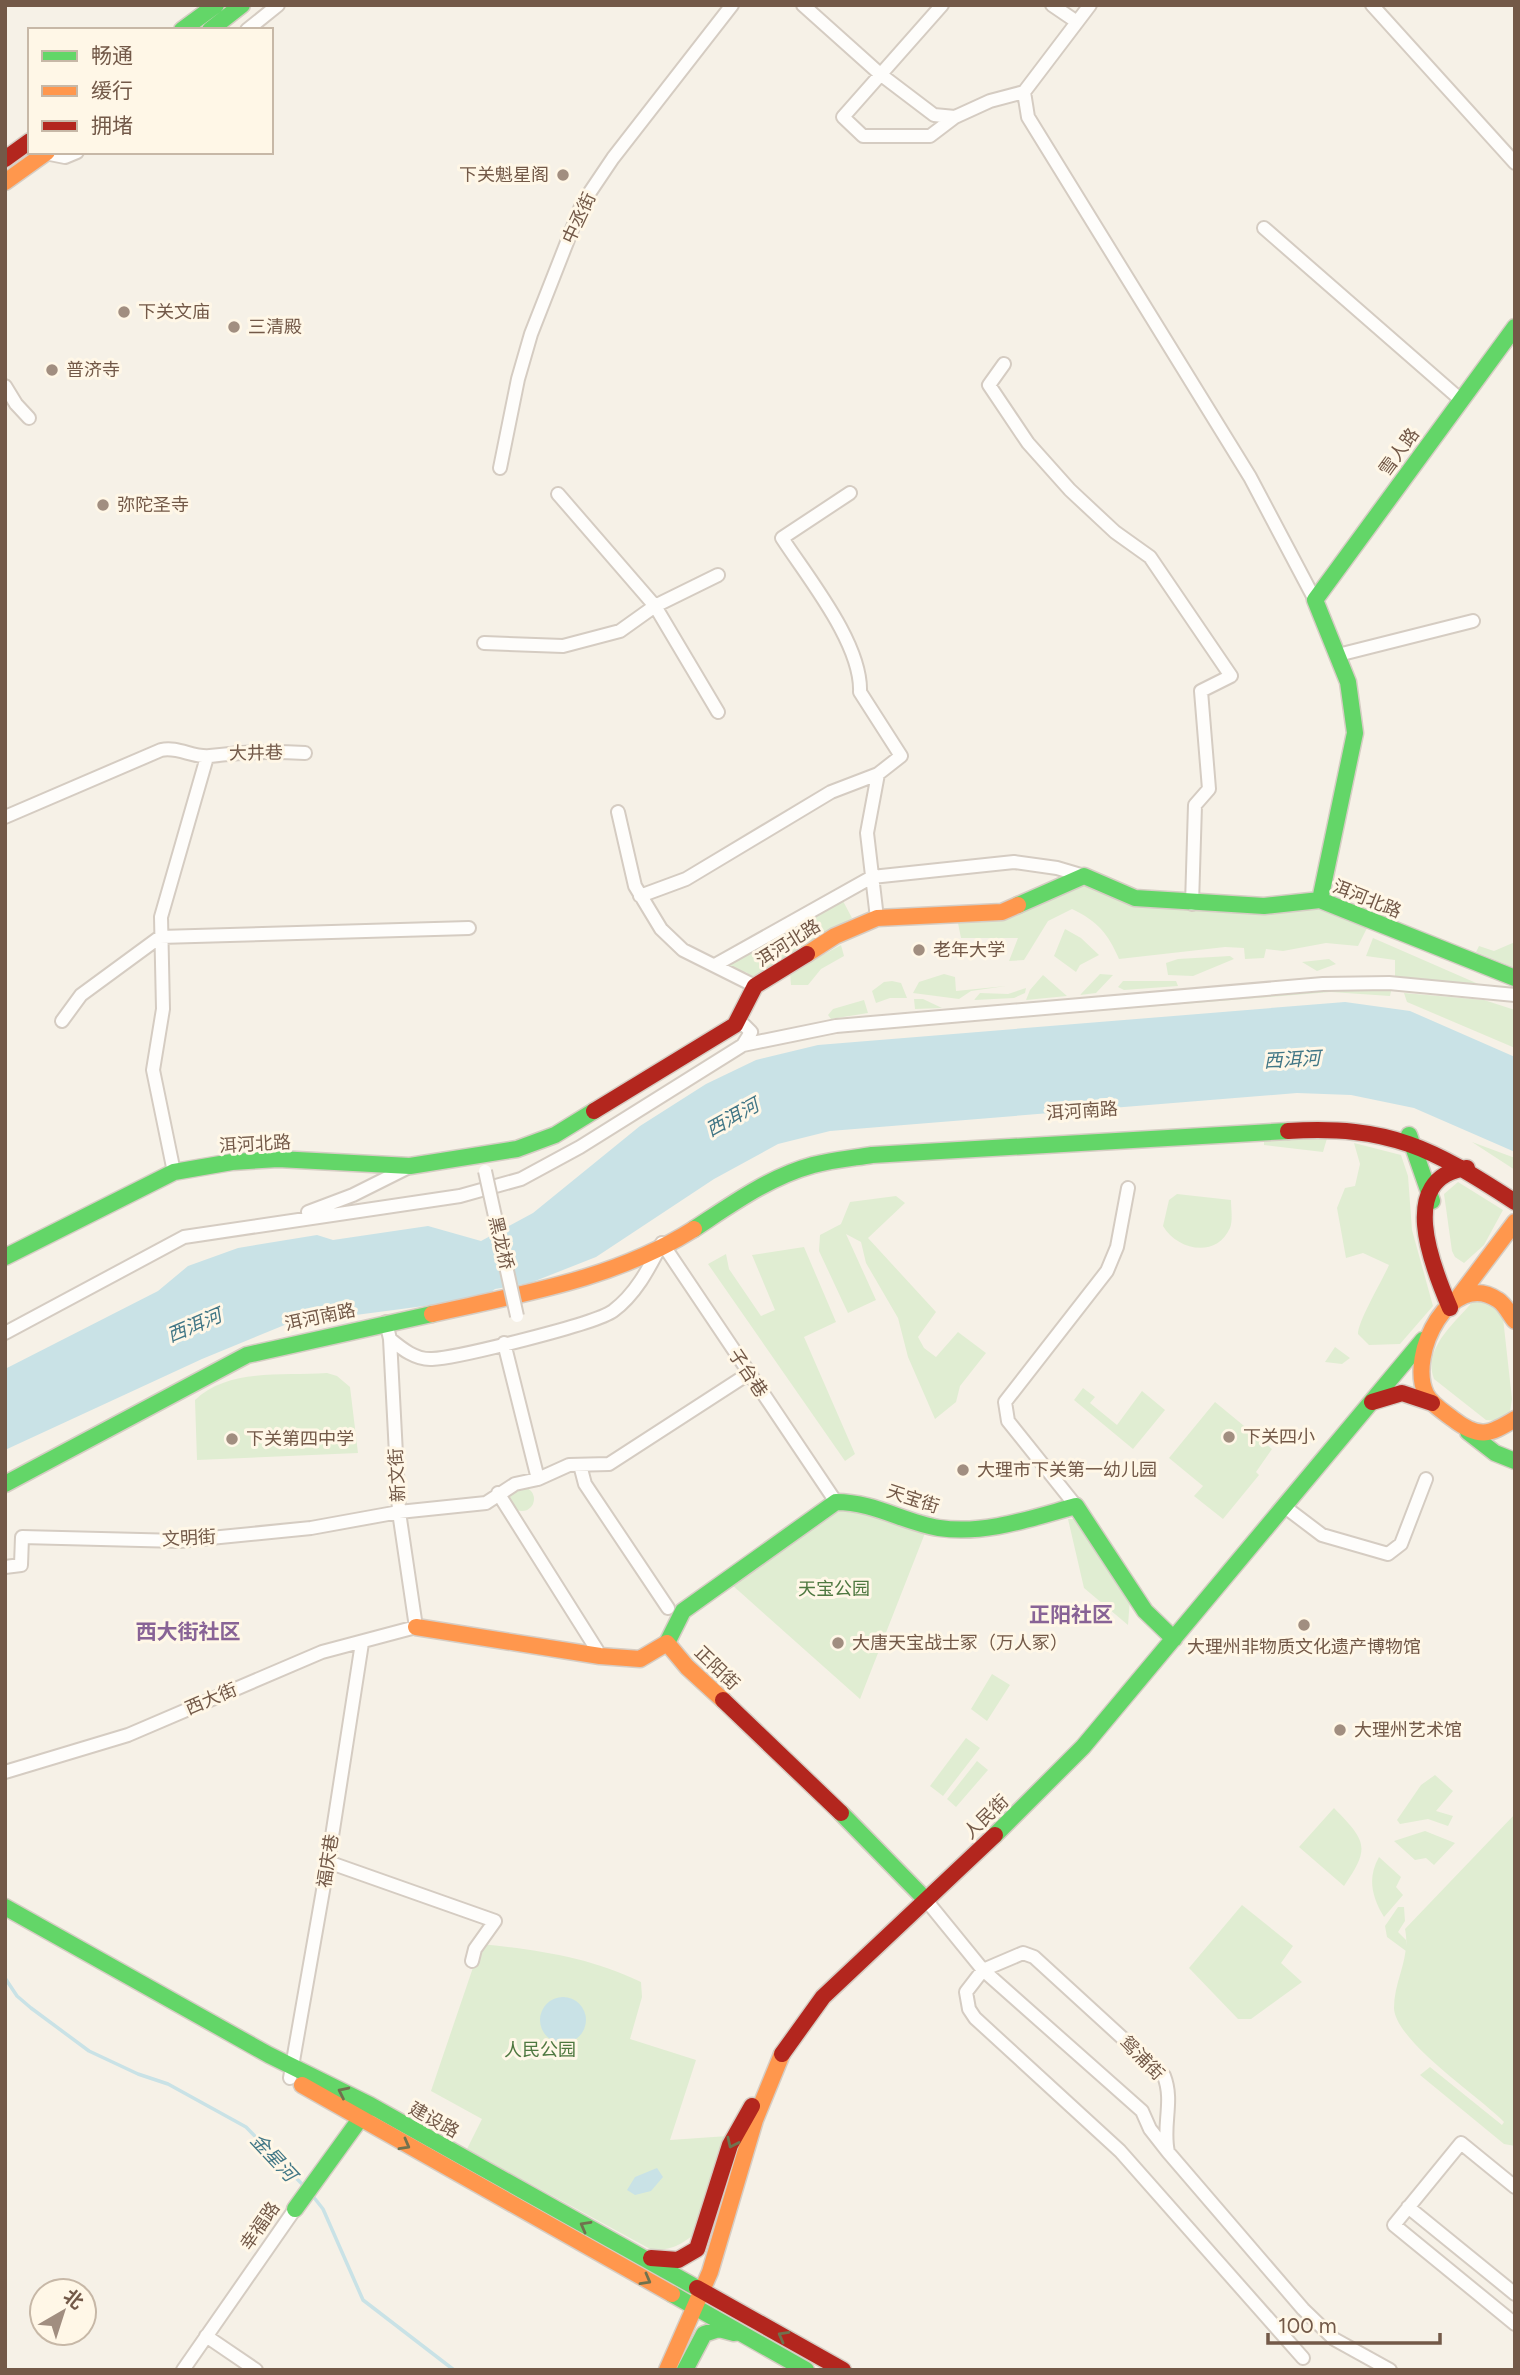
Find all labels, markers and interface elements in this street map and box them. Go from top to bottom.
legend [28,28,273,154]
text: 畅通 [91,43,133,68]
text: 缓行 [91,78,133,103]
text: 拥堵 [91,113,133,138]
place label: 下关魁星阁 [459,164,549,186]
marker: 下关魁星阁 [555,167,571,183]
street label: 中丞街 [558,189,600,247]
place label: 下关文庙 [138,301,210,323]
marker: 下关文庙 [116,304,132,320]
place label: 三清殿 [248,316,302,338]
marker: 三清殿 [226,319,242,335]
place label: 普济寺 [66,359,120,381]
marker: 普济寺 [44,362,60,378]
street label: 雪人路 [1374,424,1424,480]
place label: 弥陀圣寺 [117,494,189,516]
marker: 弥陀圣寺 [95,497,111,513]
street label: 大井巷 [229,742,283,764]
street label: 洱河北路 [1330,875,1404,923]
street label: 洱河北路 [752,915,824,971]
place label: 老年大学 [933,939,1005,961]
marker: 老年大学 [911,942,927,958]
water label: 西洱河 [1263,1046,1325,1072]
water label: 西洱河 [702,1092,766,1141]
street label: 洱河南路 [1045,1098,1119,1124]
street label: 洱河北路 [218,1131,292,1157]
street label: 黑龙桥 [484,1214,518,1272]
street label: 洱河南路 [282,1299,358,1335]
water label: 西洱河 [163,1302,229,1347]
street label: 子台巷 [724,1344,772,1402]
place label: 下关四小 [1243,1426,1315,1448]
place label: 下关第四中学 [246,1428,354,1450]
marker: 下关四小 [1221,1429,1237,1445]
marker: 下关第四中学 [224,1431,240,1447]
street label: 新文街 [385,1447,409,1503]
place label: 大理市下关第一幼儿园 [977,1459,1157,1481]
marker: 大理市下关第一幼儿园 [955,1462,971,1478]
street label: 天宝街 [884,1480,942,1518]
street label: 文明街 [161,1526,217,1550]
park label: 天宝公园 [798,1578,870,1600]
district label: 正阳社区 [1029,1602,1113,1627]
marker: 大理州非物质文化遗产博物馆 [1296,1617,1312,1633]
district label: 西大街社区 [136,1619,241,1644]
place label: 大唐天宝战士冢（万人冢） [852,1632,1068,1654]
marker: 大唐天宝战士冢（万人冢） [830,1635,846,1651]
place label: 大理州非物质文化遗产博物馆 [1187,1636,1421,1658]
street label: 正阳街 [690,1641,744,1695]
street label: 西大街 [182,1678,240,1720]
place label: 大理州艺术馆 [1354,1719,1462,1741]
marker: 大理州艺术馆 [1332,1722,1348,1738]
street label: 人民街 [959,1790,1013,1844]
street label: 福庆巷 [313,1833,343,1889]
street label: 鸳浦街 [1115,2031,1169,2085]
park label: 人民公园 [504,2039,576,2061]
one-way arrow [338,2086,350,2100]
street label: 建设路 [405,2097,463,2143]
water label: 金星河 [246,2129,304,2189]
one-way arrow [726,2136,740,2148]
one-way arrow [398,2137,411,2150]
street label: 幸福路 [236,2198,284,2254]
one-way arrow [579,2221,592,2234]
one-way arrow [639,2272,652,2285]
north arrow [28,2277,98,2347]
text: 北 [59,2284,88,2314]
scale bar [1268,2302,1440,2346]
text: 100 m [1278,2313,1337,2338]
one-way arrow [778,2331,791,2345]

